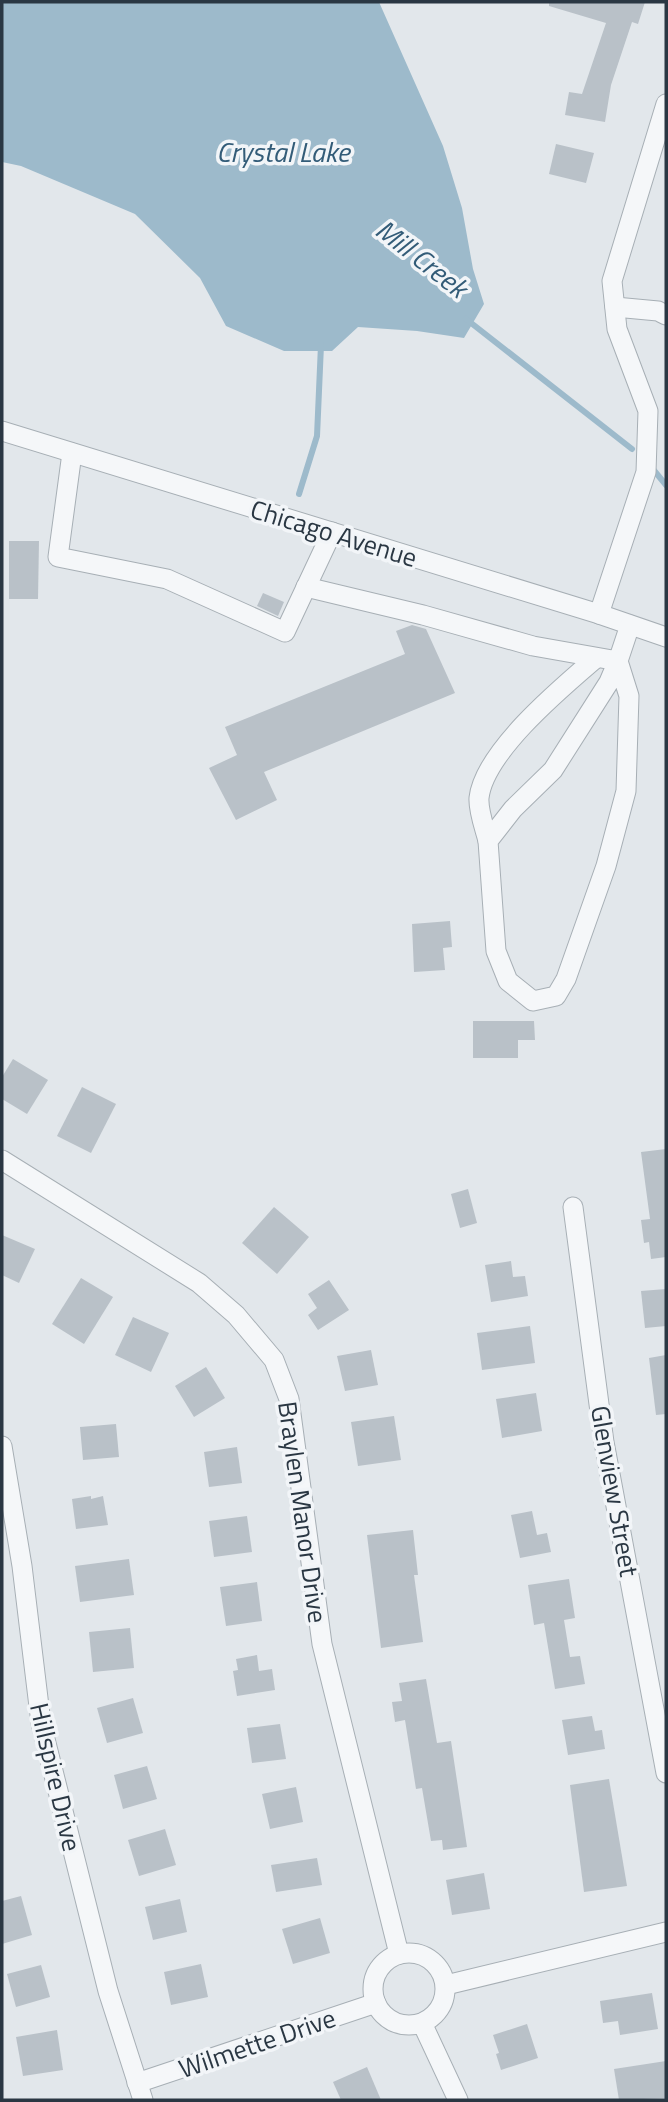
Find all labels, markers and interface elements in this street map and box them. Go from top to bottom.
water label: Crystal Lake [216,130,352,173]
water label: Mill Creek [367,208,480,310]
street label: Chicago Avenue [246,489,422,577]
street label: Braylen Manor Drive [268,1399,338,1625]
street label: Glenview Street [581,1403,649,1579]
street label: Hillspire Drive [20,1699,92,1855]
street label: Wilmette Drive [173,1998,341,2088]

